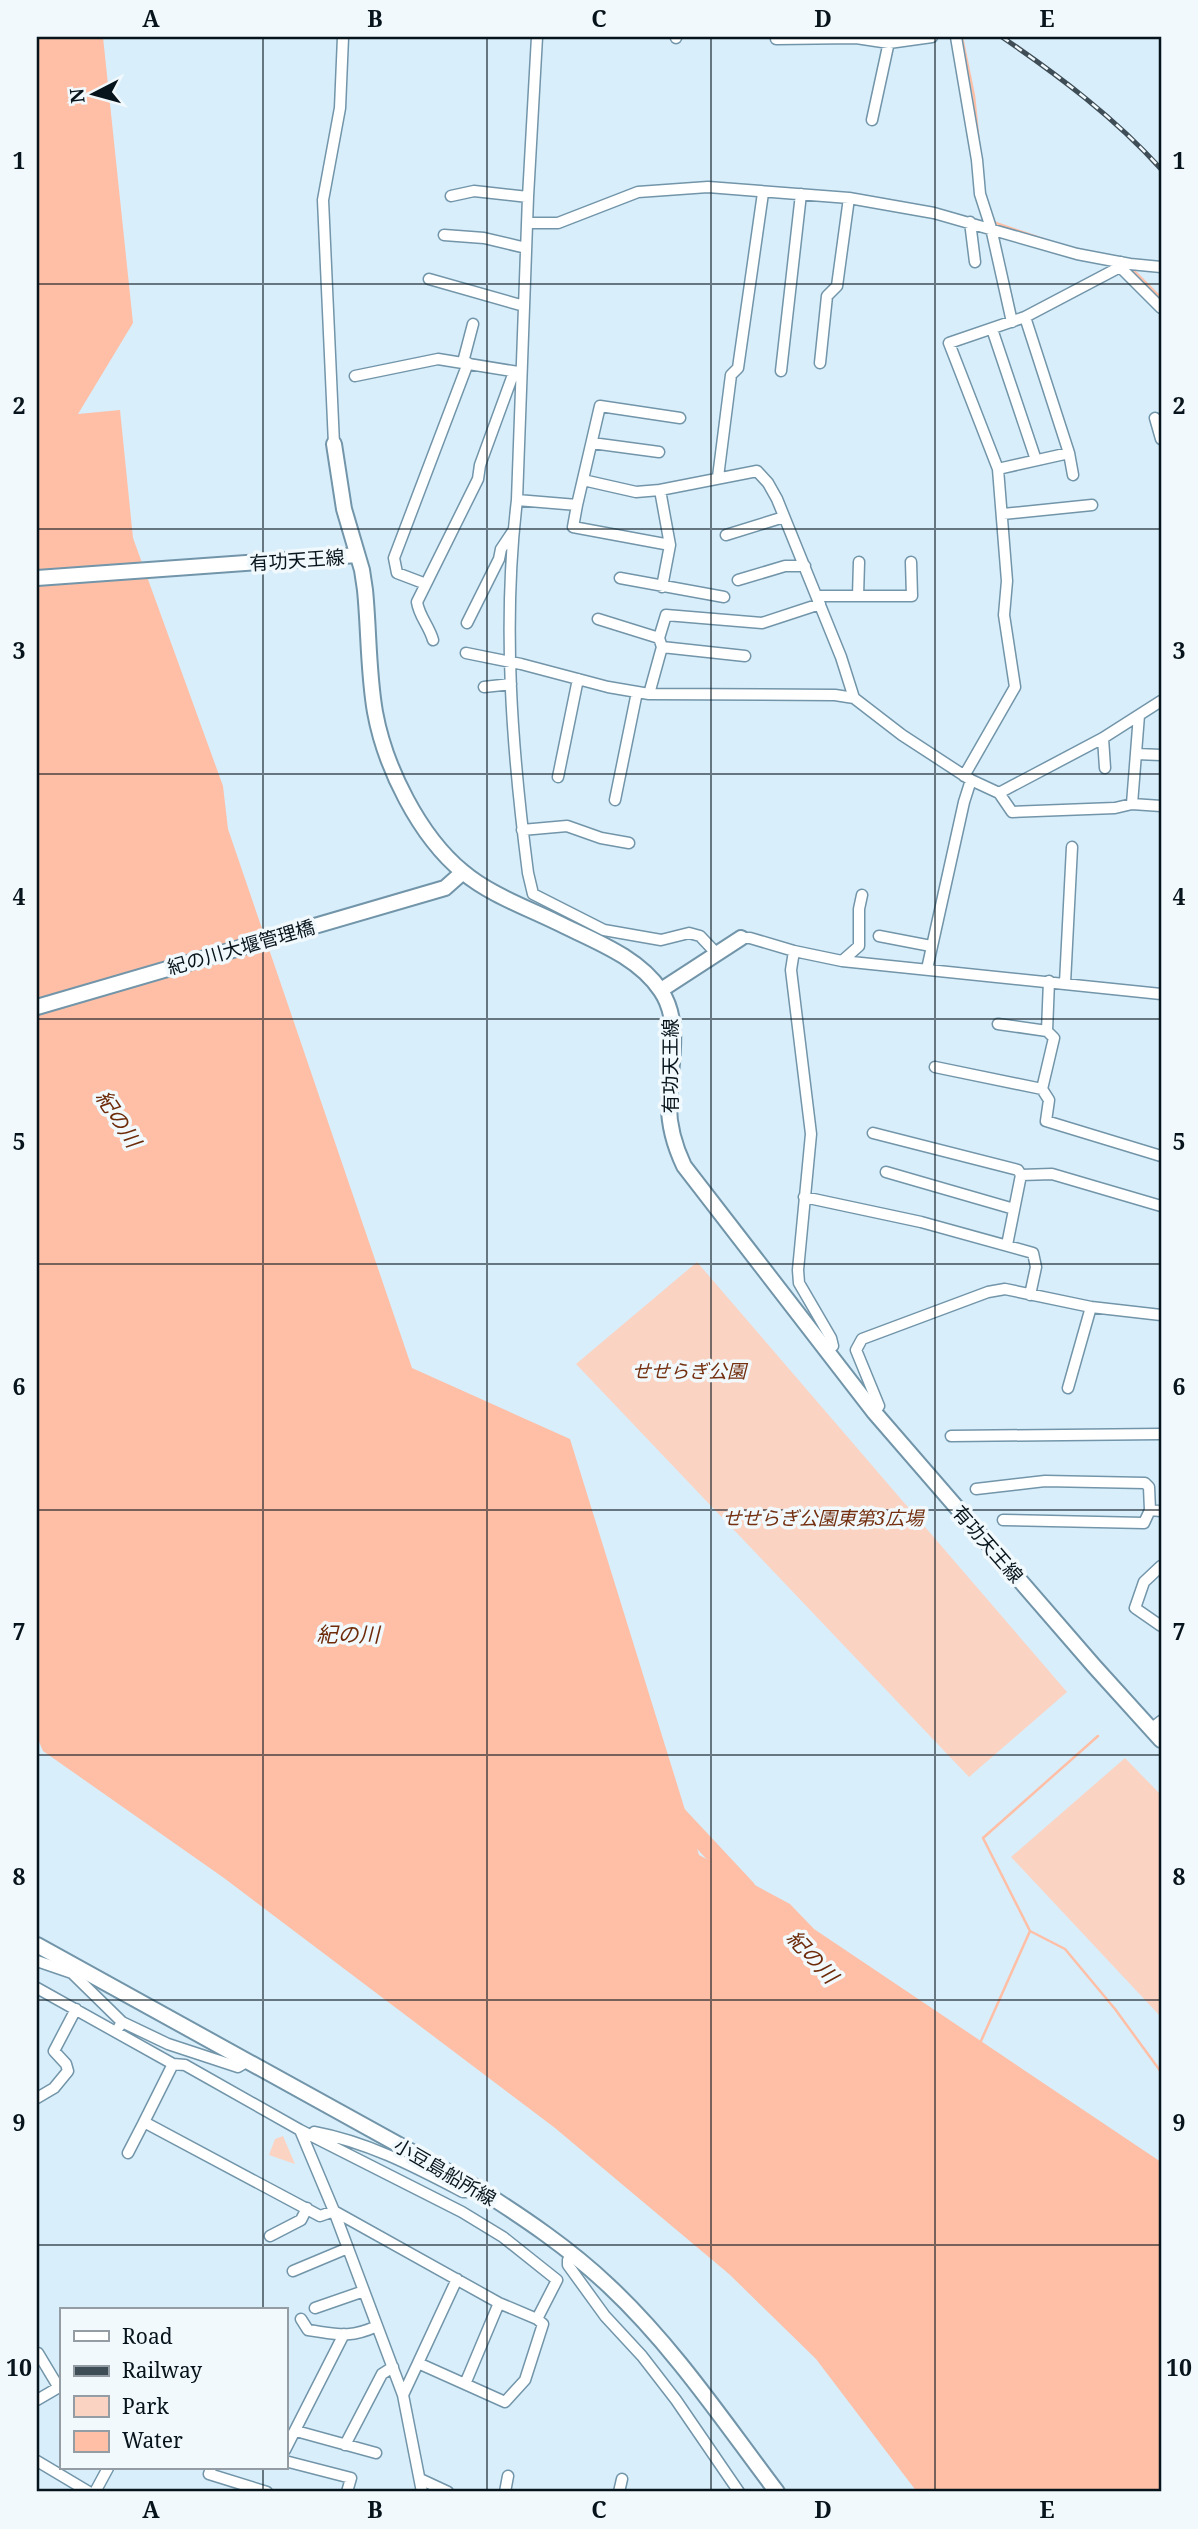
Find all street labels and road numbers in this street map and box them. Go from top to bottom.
street label: 有功天王線 [249,544,345,576]
street label: 紀の川大堰管理橋 [164,914,318,980]
street label: 有功天王線 [657,1018,683,1114]
street label: 有功天王線 [947,1500,1029,1588]
street label: 小豆島船所線 [389,2132,501,2212]

